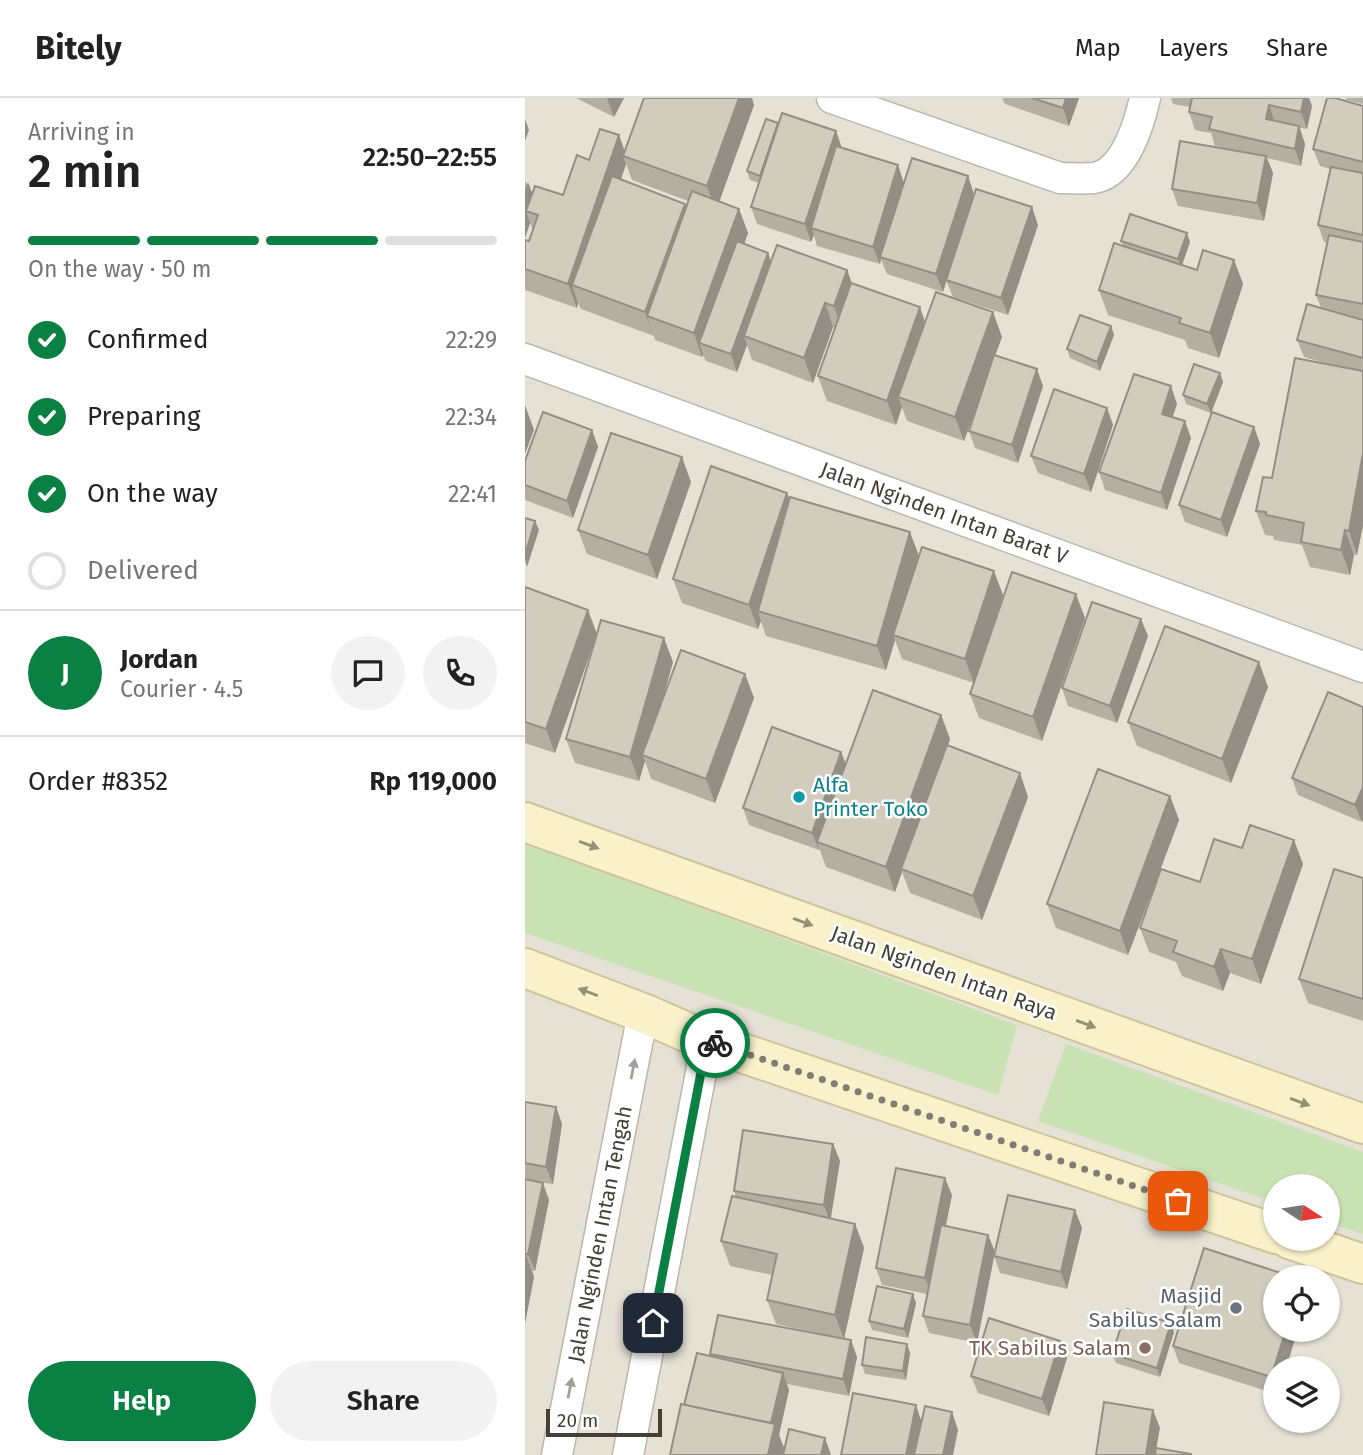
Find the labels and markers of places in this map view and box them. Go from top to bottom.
place label: Alfa Printer Toko [813,772,928,822]
marker: Alfa Printer Toko [791,789,807,805]
pin [1148,1171,1208,1231]
place label: Masjid Sabilus Salam [1089,1283,1222,1333]
pin [623,1293,683,1353]
marker: Masjid Sabilus Salam [1228,1300,1244,1316]
place label: TK Sabilus Salam [969,1335,1131,1361]
marker: TK Sabilus Salam [1137,1340,1153,1356]

